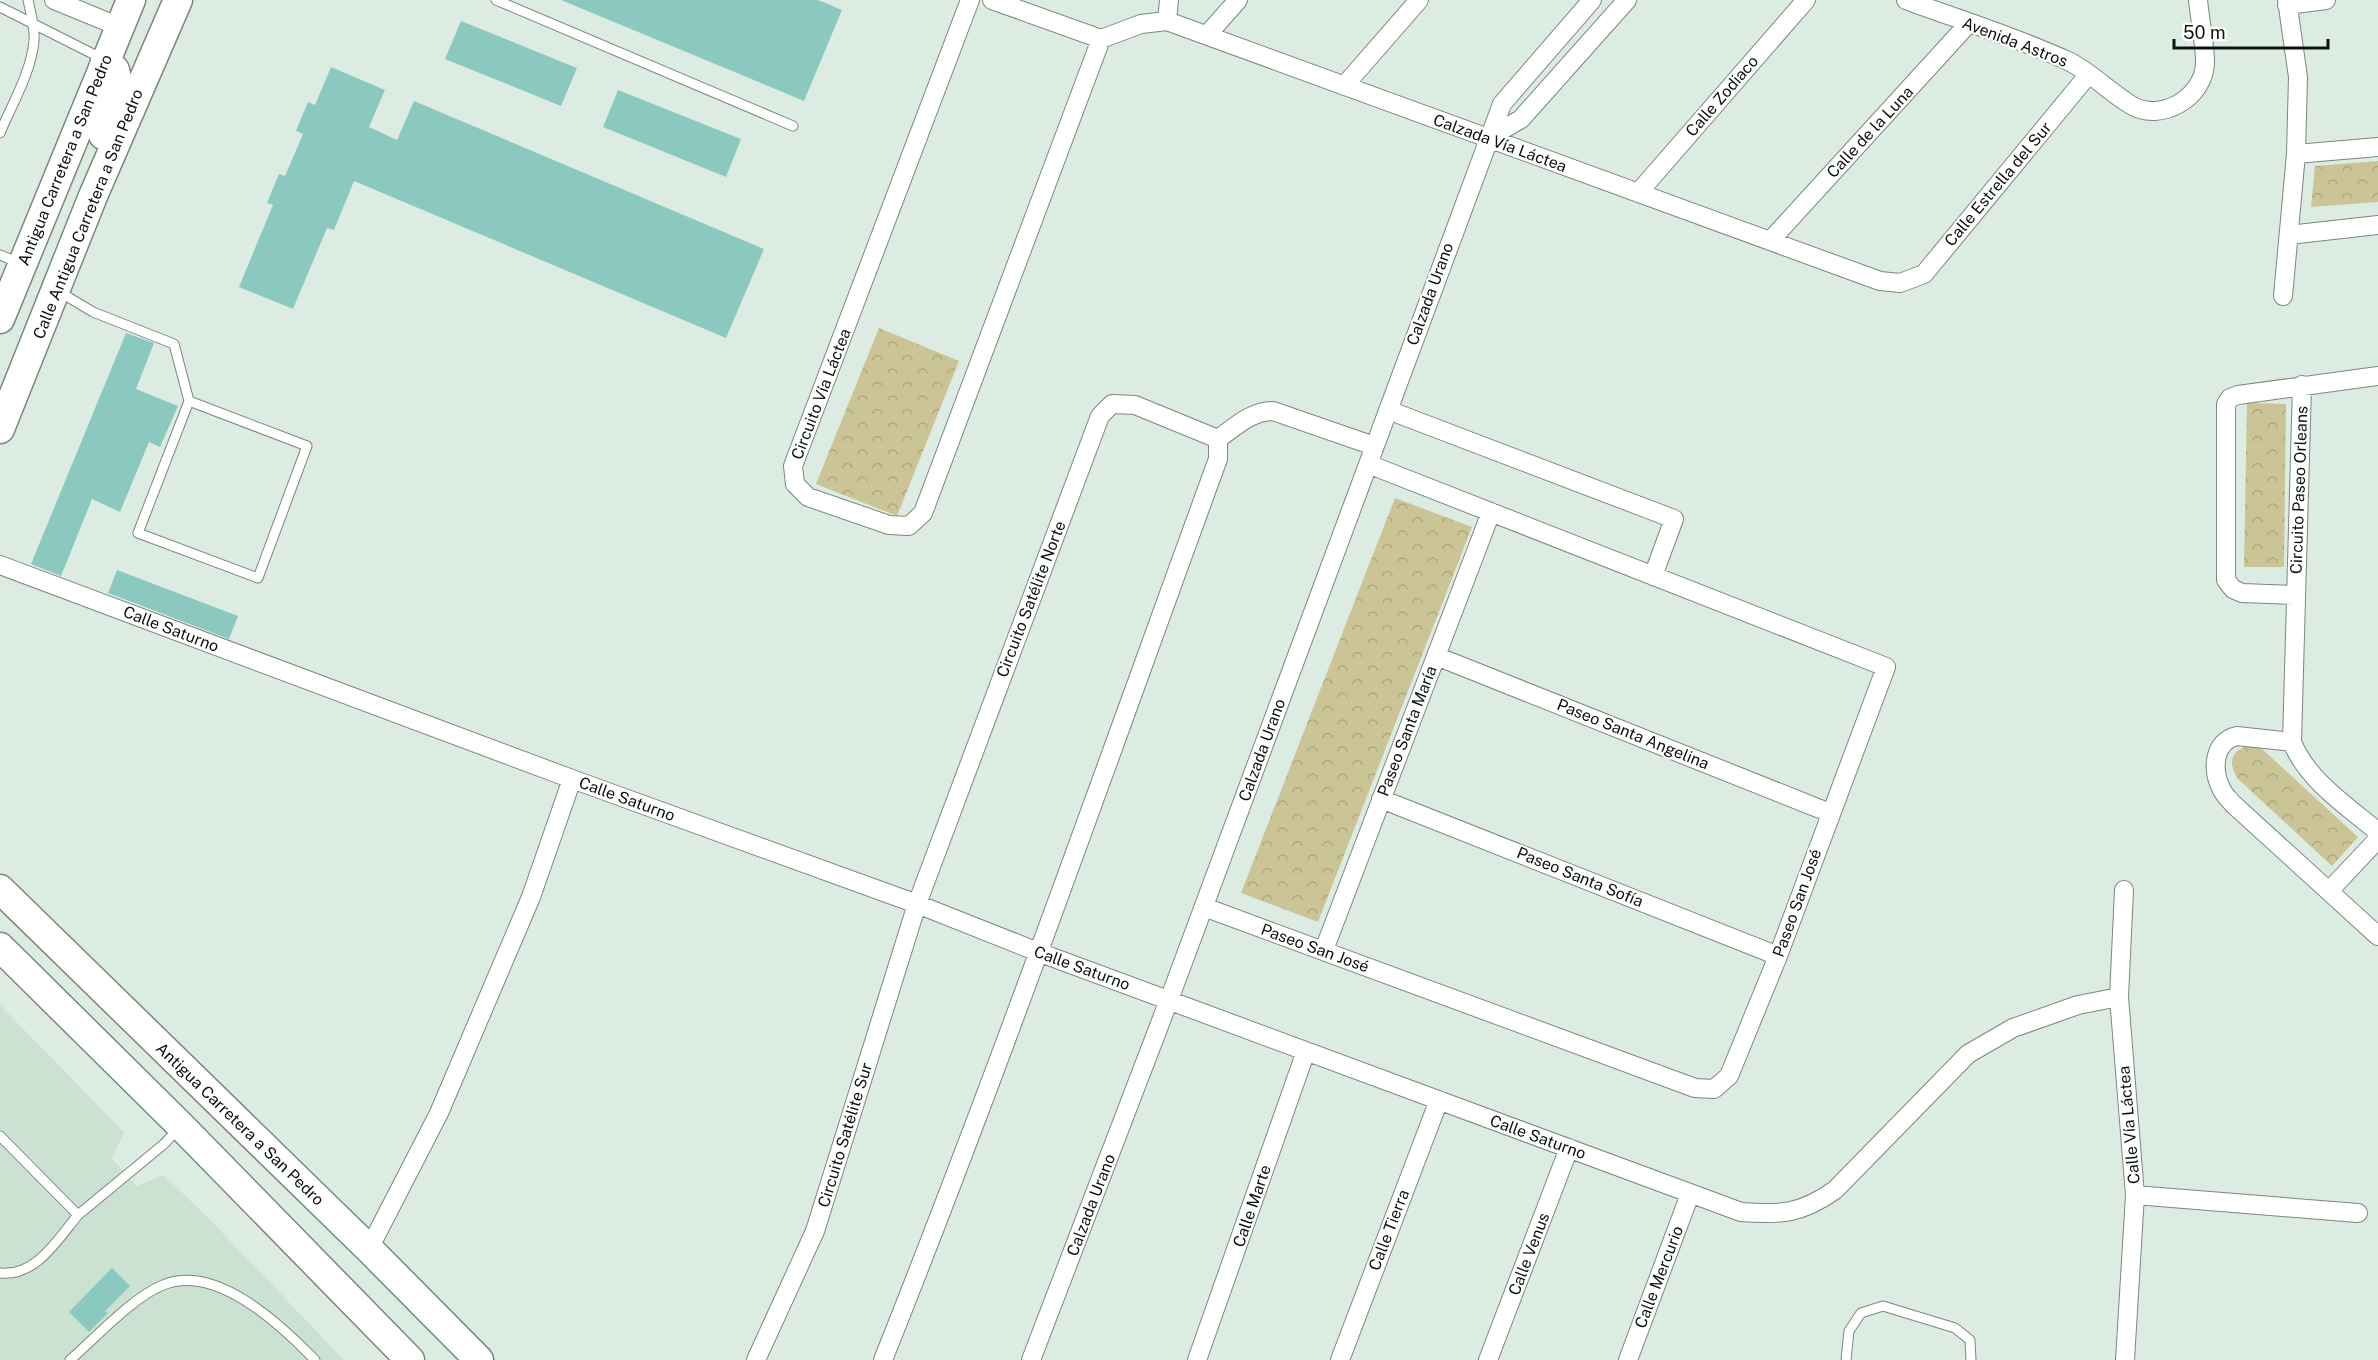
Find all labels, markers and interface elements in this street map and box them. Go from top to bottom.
scale bar [2174,12,2328,50]
street label: Avenida Astros [1960,13,2070,71]
text: 50 m [2183,22,2226,43]
street label: Antigua Carretera a San Pedro [14,52,116,268]
street label: Calle Zodiaco [1682,52,1762,140]
street label: Calle de la Luna [1823,82,1917,182]
street label: Calle Antigua Carretera a San Pedro [29,86,147,342]
street label: Calzada Vía Láctea [1431,110,1569,176]
street label: Calle Estrella del Sur [1940,118,2056,250]
street label: Calzada Urano [1403,240,1457,348]
street label: Circuito Vía Láctea [787,326,855,462]
street label: Circuito Paseo Orleans [2287,406,2311,574]
street label: Circuito Satélite Norte [992,518,1070,680]
street label: Calle Saturno [120,602,222,656]
street label: Paseo Santa María [1373,663,1441,799]
street label: Paseo Santa Angelina [1554,695,1712,773]
street label: Calzada Urano [1235,696,1289,804]
street label: Calle Saturno [576,773,678,825]
street label: Paseo Santa Sofía [1514,843,1646,911]
street label: Paseo San José [1769,846,1825,960]
street label: Paseo San José [1258,920,1372,976]
street label: Calle Saturno [1031,942,1133,994]
street label: Antigua Carretera a San Pedro [152,1039,328,1209]
street label: Circuito Satélite Sur [814,1060,876,1210]
street label: Calle Vía Láctea [2114,1065,2144,1185]
street label: Calle Saturno [1487,1111,1589,1163]
street label: Calzada Urano [1063,1151,1119,1259]
street label: Calle Marte [1229,1162,1275,1250]
street label: Calle Tierra [1365,1187,1413,1273]
street label: Calle Venus [1505,1210,1553,1298]
street label: Calle Mercurio [1631,1223,1687,1331]

